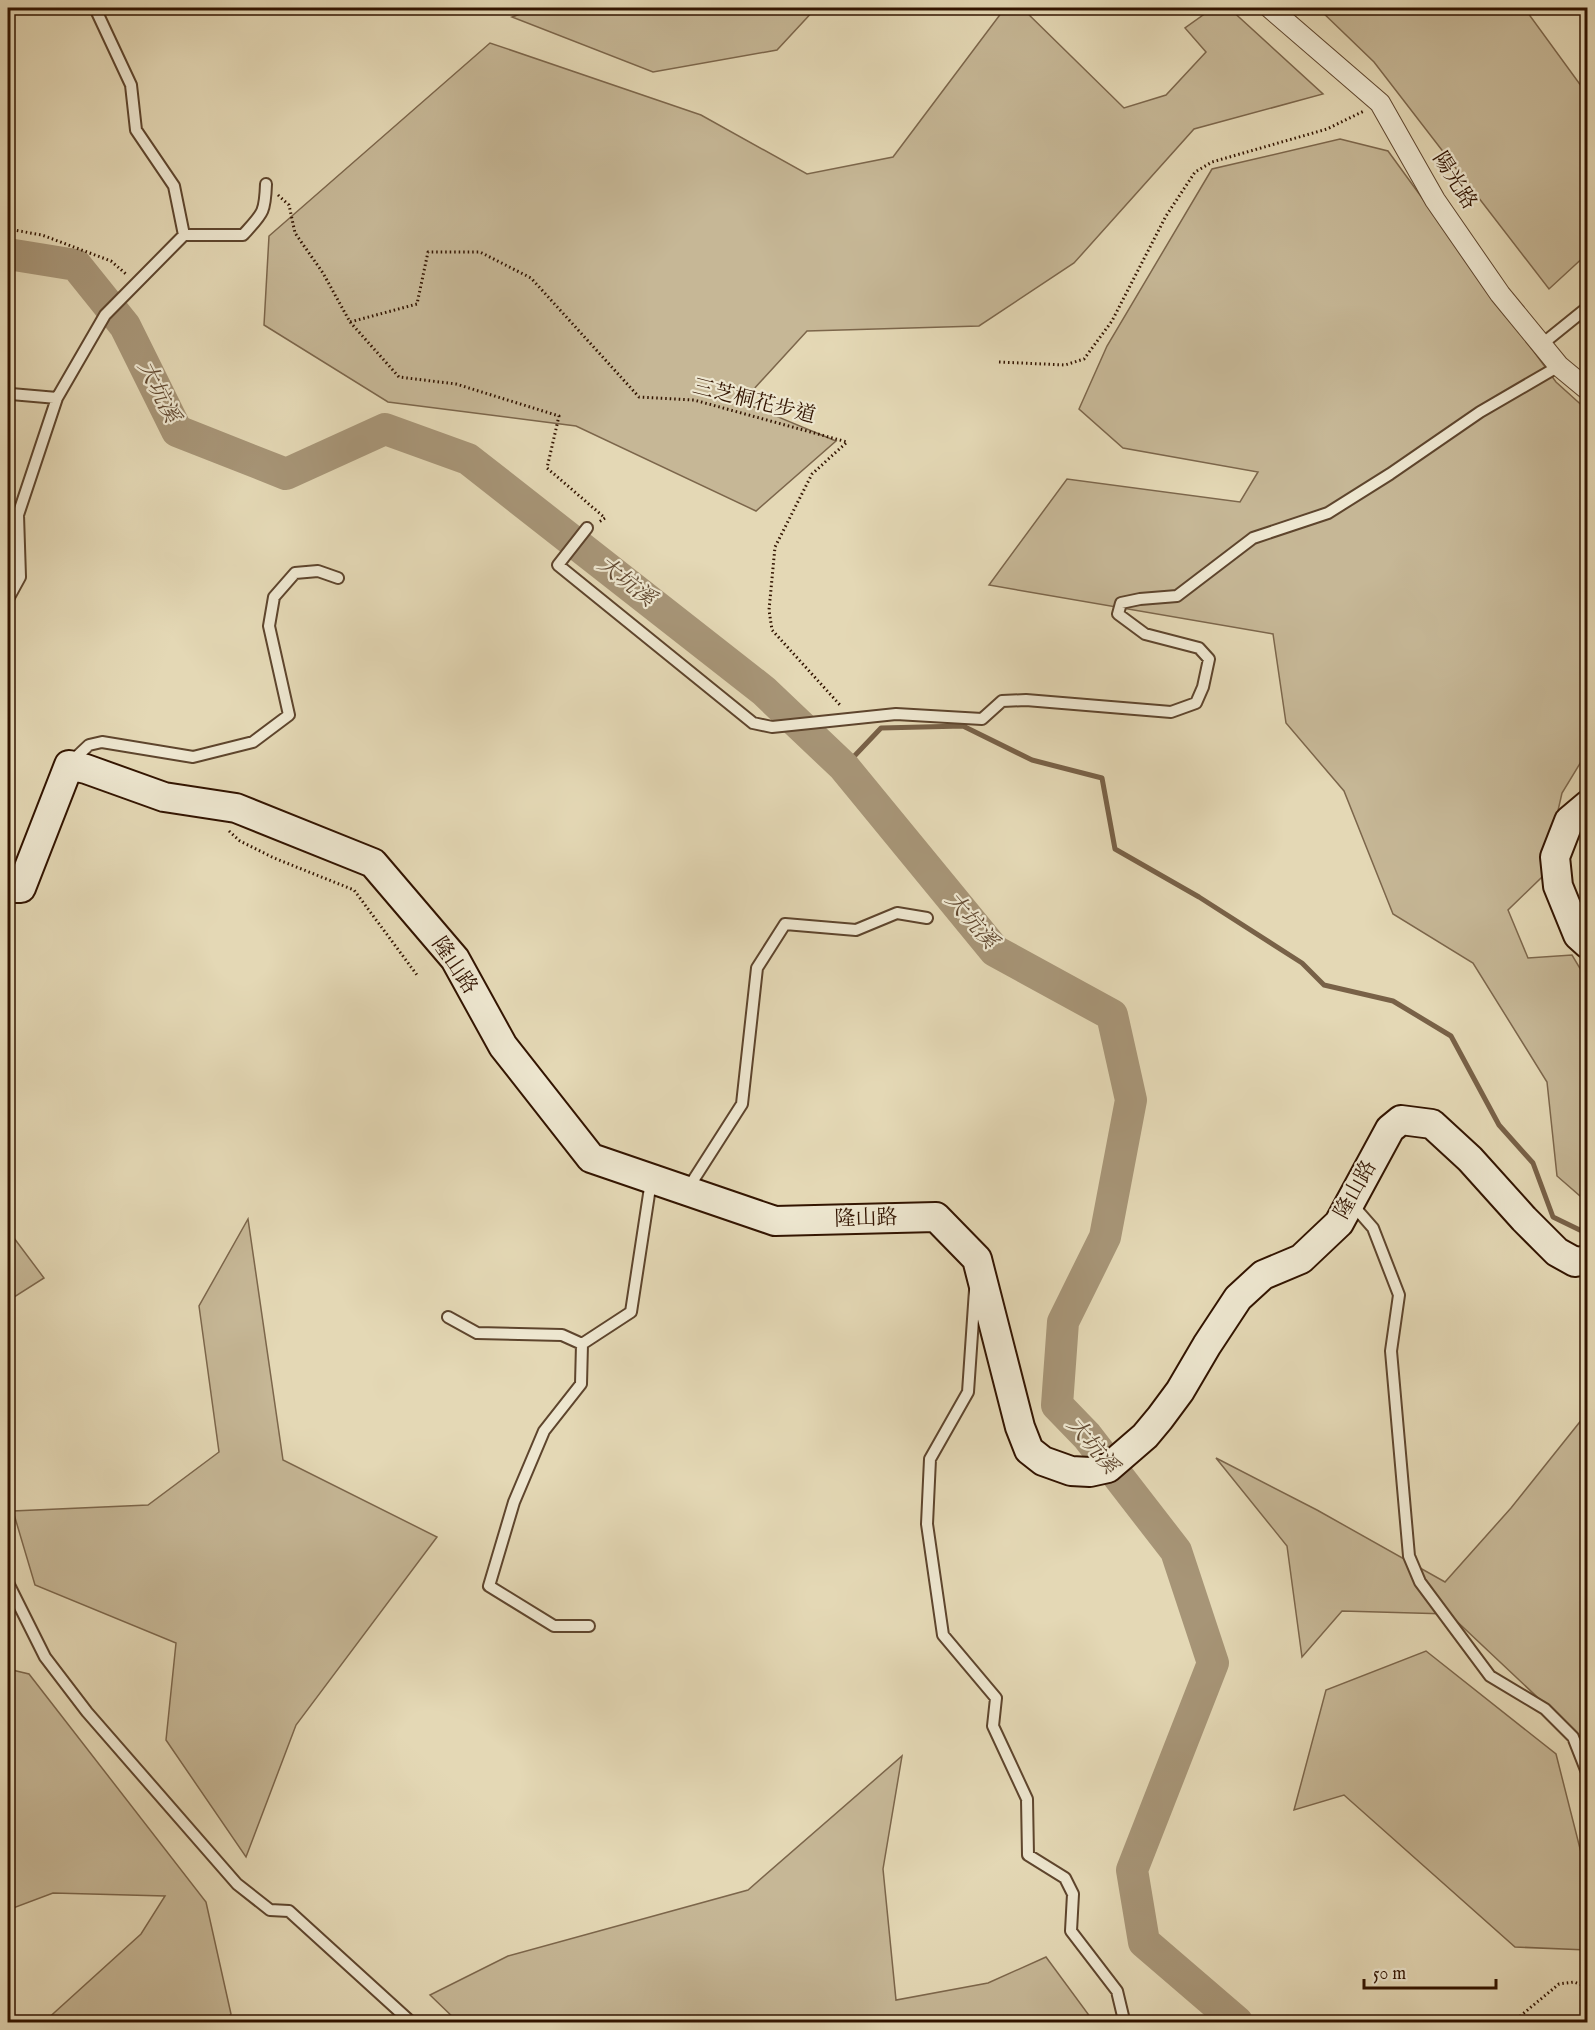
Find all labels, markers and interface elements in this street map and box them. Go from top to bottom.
street label: 陽光路 [1426,147,1482,215]
water label: 大坑溪 [131,356,186,430]
street label: 三芝桐花步道 [690,374,818,430]
water label: 大坑溪 [591,551,662,615]
water label: 大坑溪 [939,887,1005,957]
street label: 隆山路 [425,932,483,1000]
street label: 隆山路 [1329,1156,1383,1224]
street label: 隆山路 [834,1204,898,1234]
water label: 大坑溪 [1060,1412,1125,1482]
scale bar [1364,1952,1496,1990]
text: 50 m [1373,1963,1406,1986]

